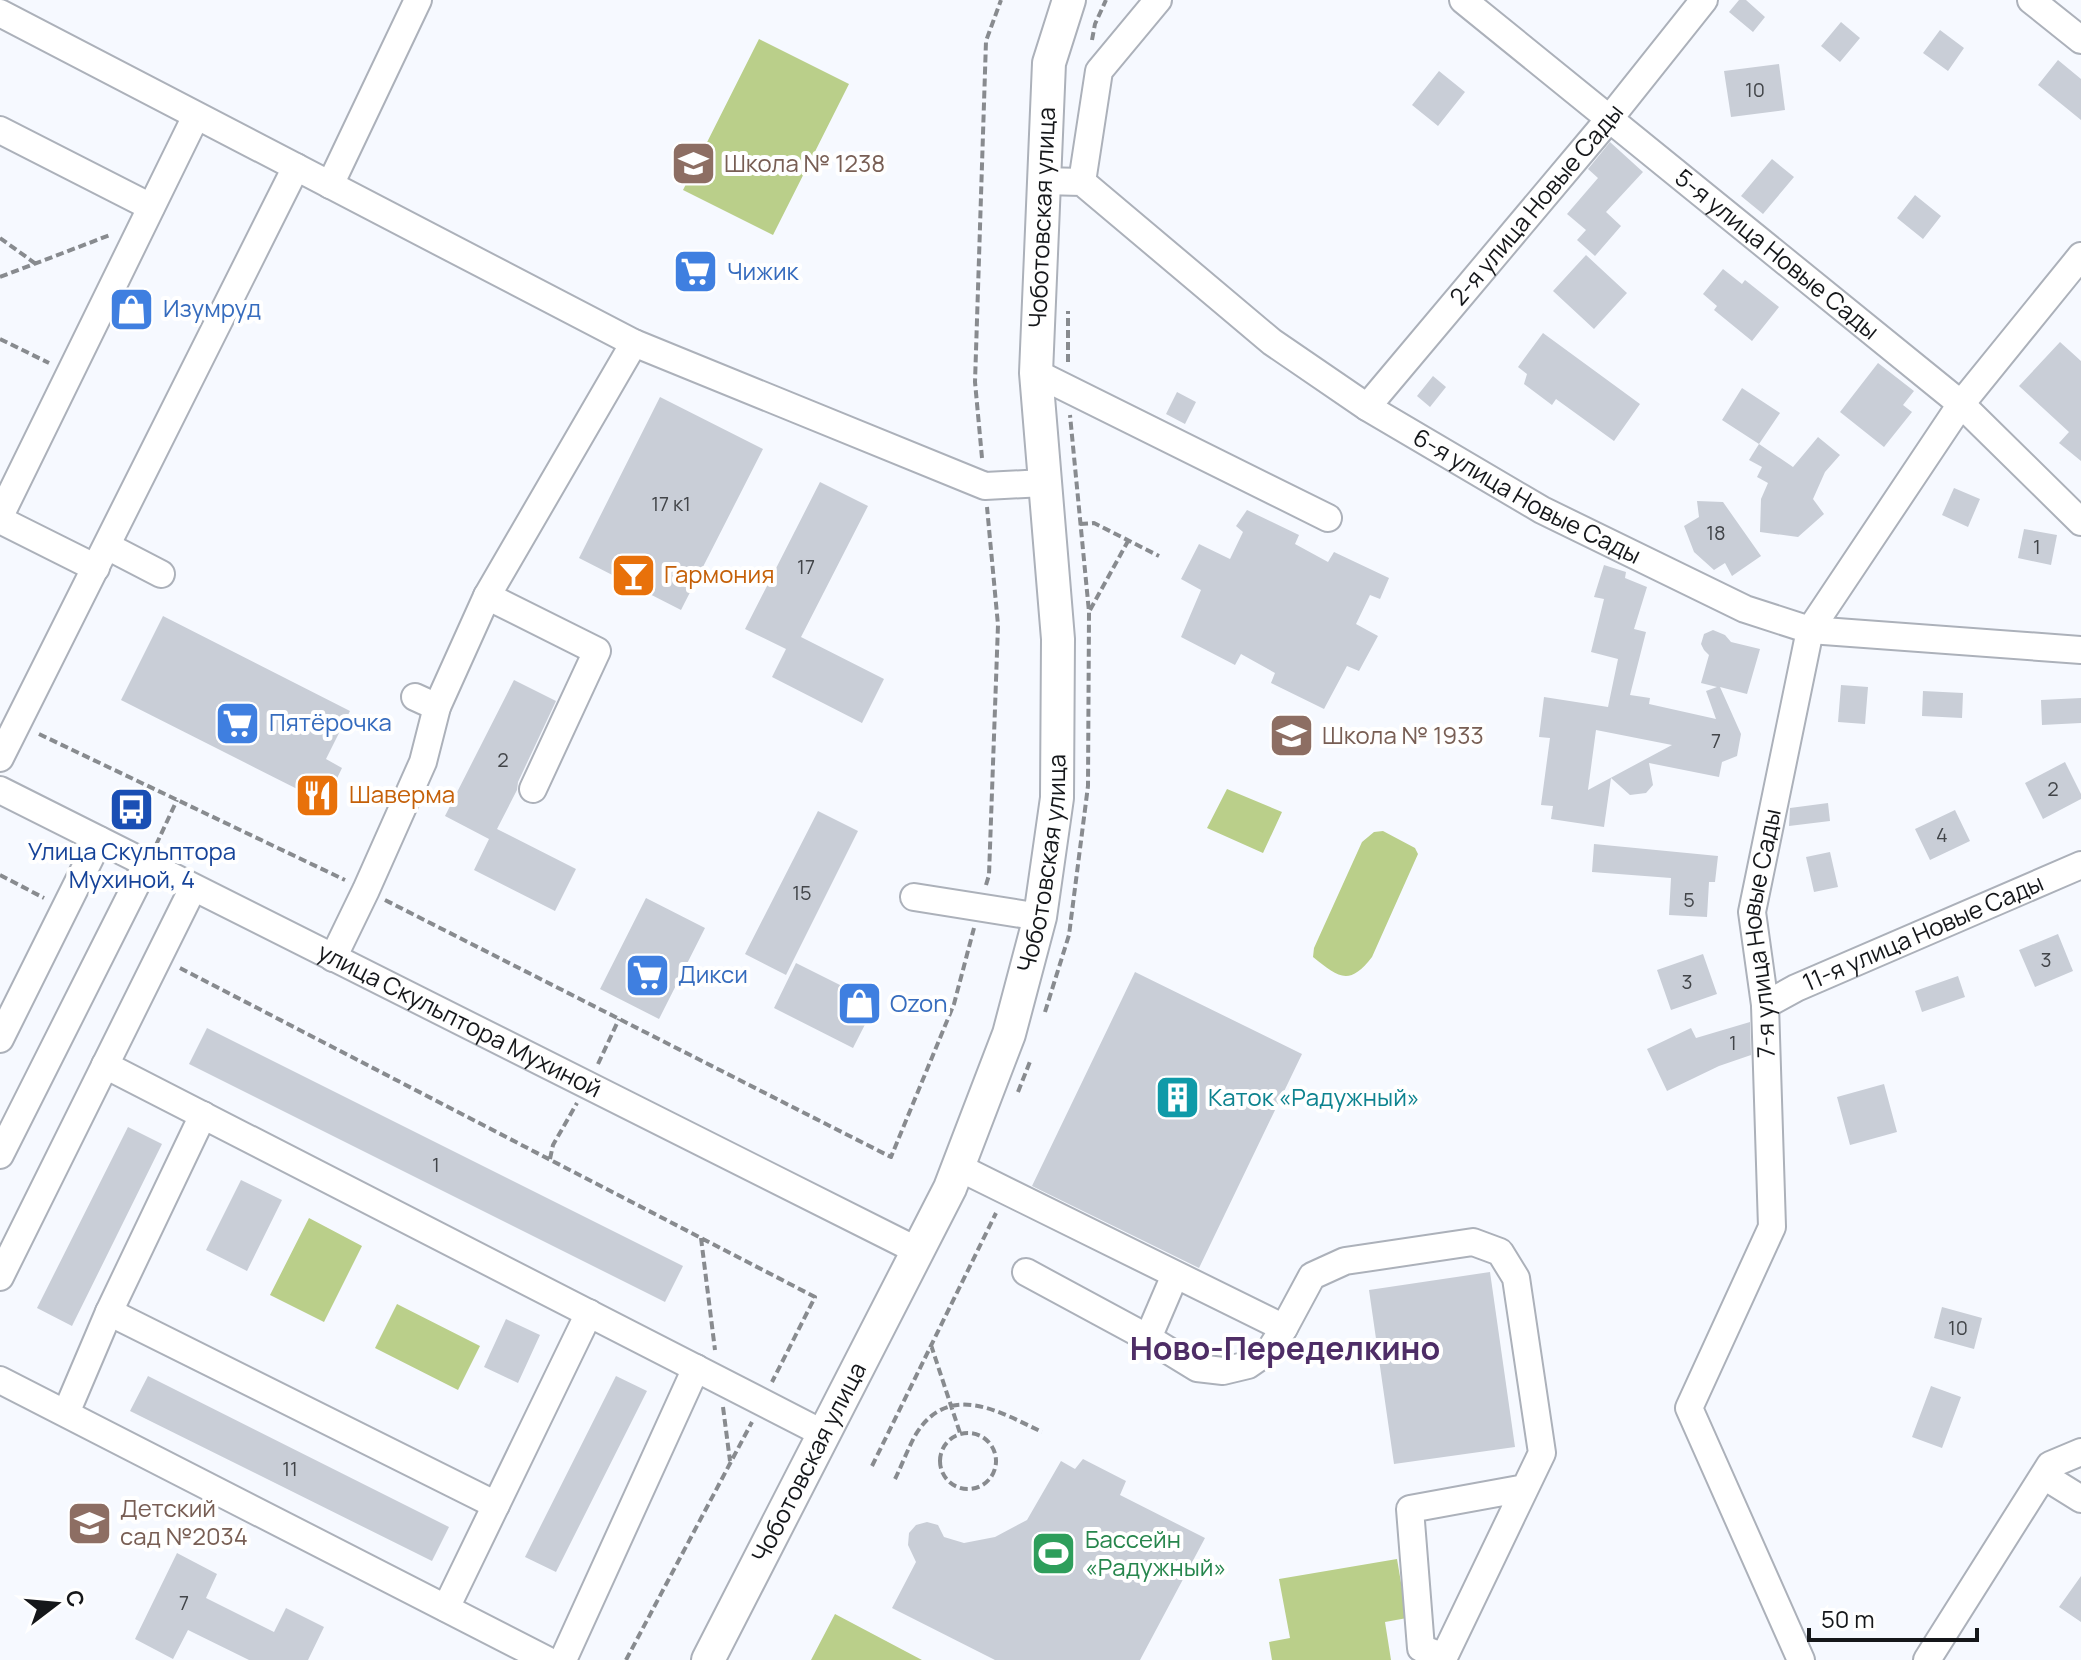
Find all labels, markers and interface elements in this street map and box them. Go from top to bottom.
house number: 10 [1745,76,1765,103]
street label: 2-я улица Новые Сады [1441,96,1630,312]
street label: Чоботовская улица [1020,106,1062,329]
school or university icon: Школа № 1238 [669,140,717,188]
place label: Школа № 1238 [724,146,885,179]
street label: 5-я улица Новые Сады [1669,160,1887,346]
supermarket icon: Чижик [672,248,720,296]
place label: Чижик [727,254,800,287]
shop icon: Изумруд [108,285,156,333]
place label: Изумруд [163,291,261,324]
street label: 6-я улица Новые Сады [1408,420,1647,571]
house number: 17 к1 [651,490,691,517]
house number: 18 [1706,519,1726,546]
house number: 1 [2033,533,2041,560]
bar icon: Гармония [609,551,657,599]
house number: 17 [797,553,815,580]
place label: Гармония [664,557,774,590]
supermarket icon: Пятёрочка [214,699,262,747]
place label: Пятёрочка [269,705,392,738]
school or university icon: Школа № 1933 [1267,712,1315,760]
place label: Школа № 1933 [1322,718,1484,751]
house number: 7 [1711,727,1721,754]
house number: 2 [497,746,509,773]
street label: Чоботовская улица [1008,754,1072,976]
restaurant icon: Шаверма [294,771,342,819]
house number: 2 [2047,775,2059,802]
place label: Шаверма [349,777,455,810]
bus stop icon: Улица Скульптора Мухиной, 4 [108,786,156,834]
street label: 7-я улица Новые Сады [1734,805,1788,1059]
house number: 4 [1936,821,1948,848]
place label: Улица Скульптора Мухиной, 4 [28,834,236,895]
street label: 11-я улица Новые Сады [1797,865,2048,998]
house number: 15 [792,879,812,906]
house number: 5 [1683,886,1695,913]
street label: улица Скульптора Мухиной [312,934,608,1104]
house number: 3 [2040,946,2052,973]
supermarket icon: Дикси [623,951,671,999]
place label: Дикси [678,957,748,990]
house number: 3 [1681,968,1693,995]
shop icon: Ozon [835,980,883,1028]
place label: Ozon [890,986,948,1019]
house number: 1 [1729,1029,1737,1056]
building icon: Каток «Радужный» [1153,1074,1201,1122]
place label: Каток «Радужный» [1208,1080,1420,1113]
house number: 1 [432,1151,440,1178]
house number: 10 [1948,1314,1968,1341]
district label: Ново-Переделкино [1130,1326,1440,1370]
street label: Чоботовская улица [743,1356,873,1568]
house number: 11 [282,1455,298,1482]
place label: Детский сад №2034 [120,1491,248,1552]
school or university icon: Детский сад №2034 [65,1499,113,1547]
place label: Бассейн «Радужный» [1085,1522,1226,1583]
sports icon: Бассейн «Радужный» [1030,1530,1078,1578]
north arrow [16,1564,96,1644]
text: С [59,1587,92,1610]
house number: 7 [179,1589,189,1616]
scale bar [1809,1592,1977,1642]
text: 50 m [1821,1602,1875,1635]

